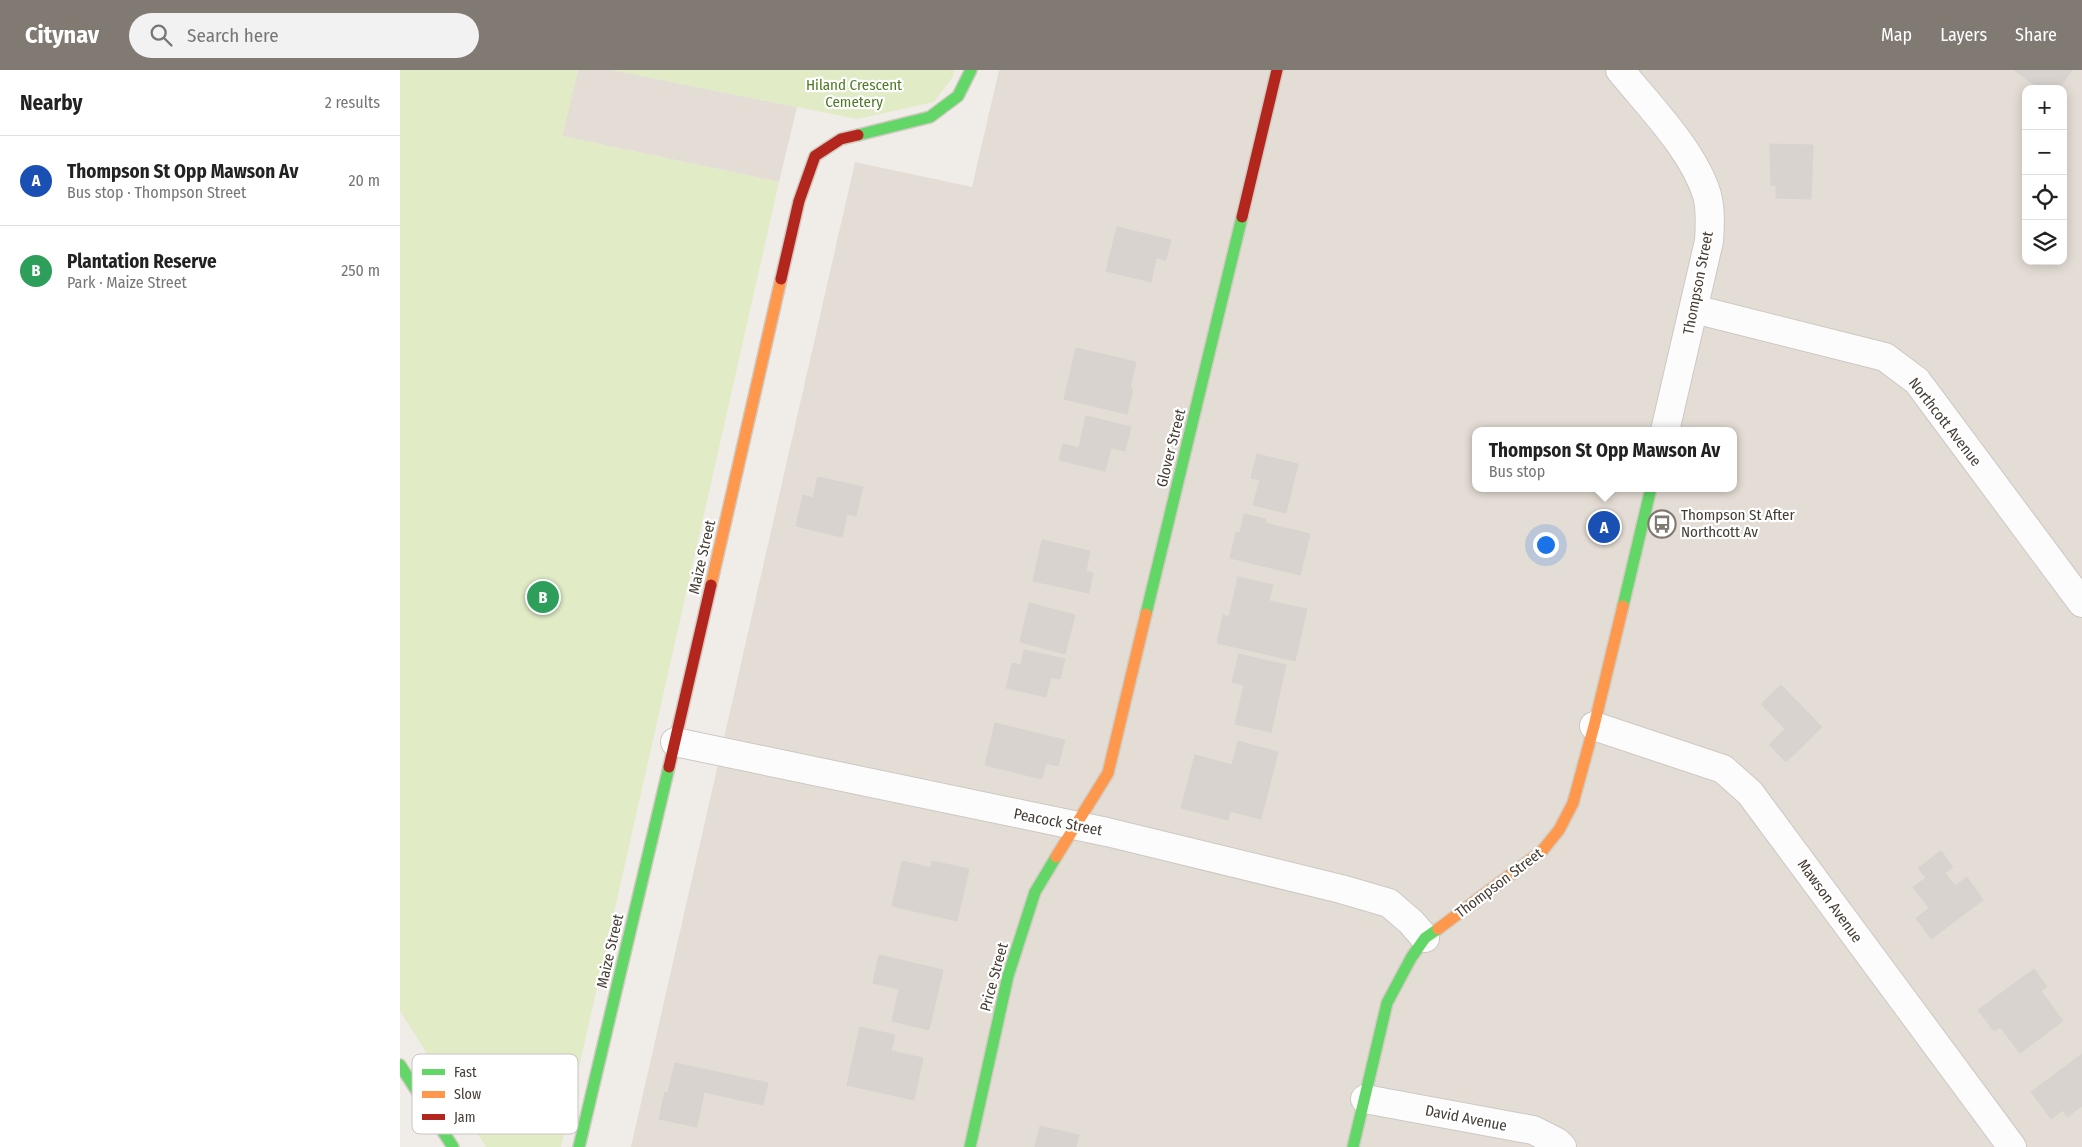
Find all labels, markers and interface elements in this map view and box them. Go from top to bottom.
search box [129,13,479,58]
text: Citynav [25,21,99,49]
icon: search [147,21,175,49]
text: Search here [187,24,279,47]
text: Map [1881,24,1912,46]
text: Layers [1940,24,1987,46]
text: Share [2015,24,2057,46]
park label: Hiland Crescent Cemetery [806,76,902,111]
map controls [2022,85,2067,265]
button: + [2022,85,2067,130]
text: Nearby [20,90,82,116]
text: 2 results [325,93,380,112]
button: − [2022,130,2067,175]
text: Thompson St Opp Mawson Av [67,160,298,183]
text: A [32,171,40,190]
text: 20 m [349,171,380,190]
button: locate [2022,175,2067,220]
text: Bus stop · Thompson Street [67,183,246,202]
button: layers [2022,220,2067,265]
street label: Thompson Street [1679,230,1717,336]
text: Plantation Reserve [67,250,217,273]
text: B [32,261,40,280]
text: 250 m [341,261,380,280]
text: Park · Maize Street [67,273,187,292]
street label: Northcott Avenue [1905,374,1985,470]
street label: Glover Street [1153,407,1189,489]
popup [1472,427,1737,492]
text: Thompson St Opp Mawson Av [1489,439,1720,462]
text: Bus stop [1489,462,1545,481]
place label: Thompson St After Northcott Av [1681,506,1795,541]
pin: A [1588,508,1620,546]
bus stop icon: Thompson St After Northcott Av [1647,509,1677,539]
street label: Maize Street [685,518,719,596]
your location [1533,532,1559,558]
pin: B [527,578,559,616]
street label: Peacock Street [1012,805,1104,839]
street label: Thompson Street [1452,844,1546,922]
street label: Mawson Avenue [1794,856,1866,946]
street label: Maize Street [593,912,627,990]
street label: Price Street [976,941,1012,1013]
legend [412,1054,578,1134]
text: Fast [454,1064,477,1081]
text: Slow [454,1086,481,1103]
street label: David Avenue [1424,1101,1508,1135]
text: Jam [454,1109,475,1126]

